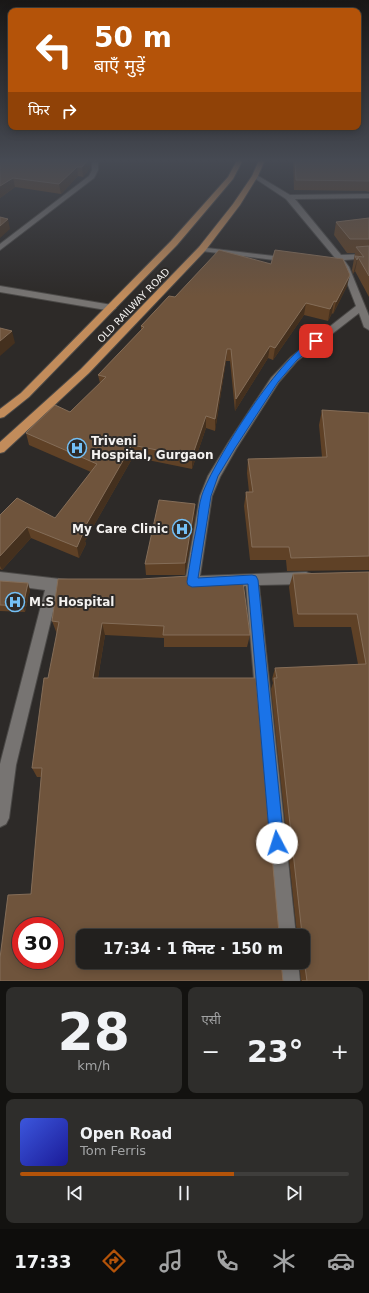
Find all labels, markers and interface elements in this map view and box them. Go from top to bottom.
text: 50 m [94,21,172,54]
icon: left [28,24,80,76]
text: बाएँ मुड़ें [94,55,145,76]
icon: right [58,100,80,122]
text: फिर [28,101,50,119]
street label: OLD RAILWAY ROAD [95,266,172,345]
pin [299,324,333,358]
icon: arrive [305,330,327,352]
place label: Triveni Hospital, Gurgaon [91,434,214,462]
hospital icon: Triveni Hospital, Gurgaon [66,437,88,459]
hospital icon: My Care Clinic [171,518,193,540]
place label: My Care Clinic [72,522,168,536]
hospital icon: M.S Hospital [4,591,26,613]
place label: M.S Hospital [29,595,114,609]
position arrow [256,822,298,864]
speed limit sign: 30 [12,917,64,969]
text: 17:34 · 1 मिनट · 150 m [103,940,283,958]
text: 28 [58,1002,130,1062]
text: एसी [202,1012,221,1027]
text: 23° [247,1034,304,1069]
text: − [202,1039,220,1064]
text: + [331,1039,349,1064]
text: km/h [77,1058,110,1073]
text: Open Road [80,1125,172,1143]
text: Tom Ferris [80,1143,146,1158]
icon: previous [64,1182,86,1204]
icon: pause [173,1182,195,1204]
icon: next [283,1182,305,1204]
icon: directions [100,1247,128,1275]
icon: music [157,1247,185,1275]
icon: phone [213,1247,241,1275]
icon: climate [270,1247,298,1275]
icon: car [327,1247,355,1275]
text: 17:33 [14,1251,72,1272]

